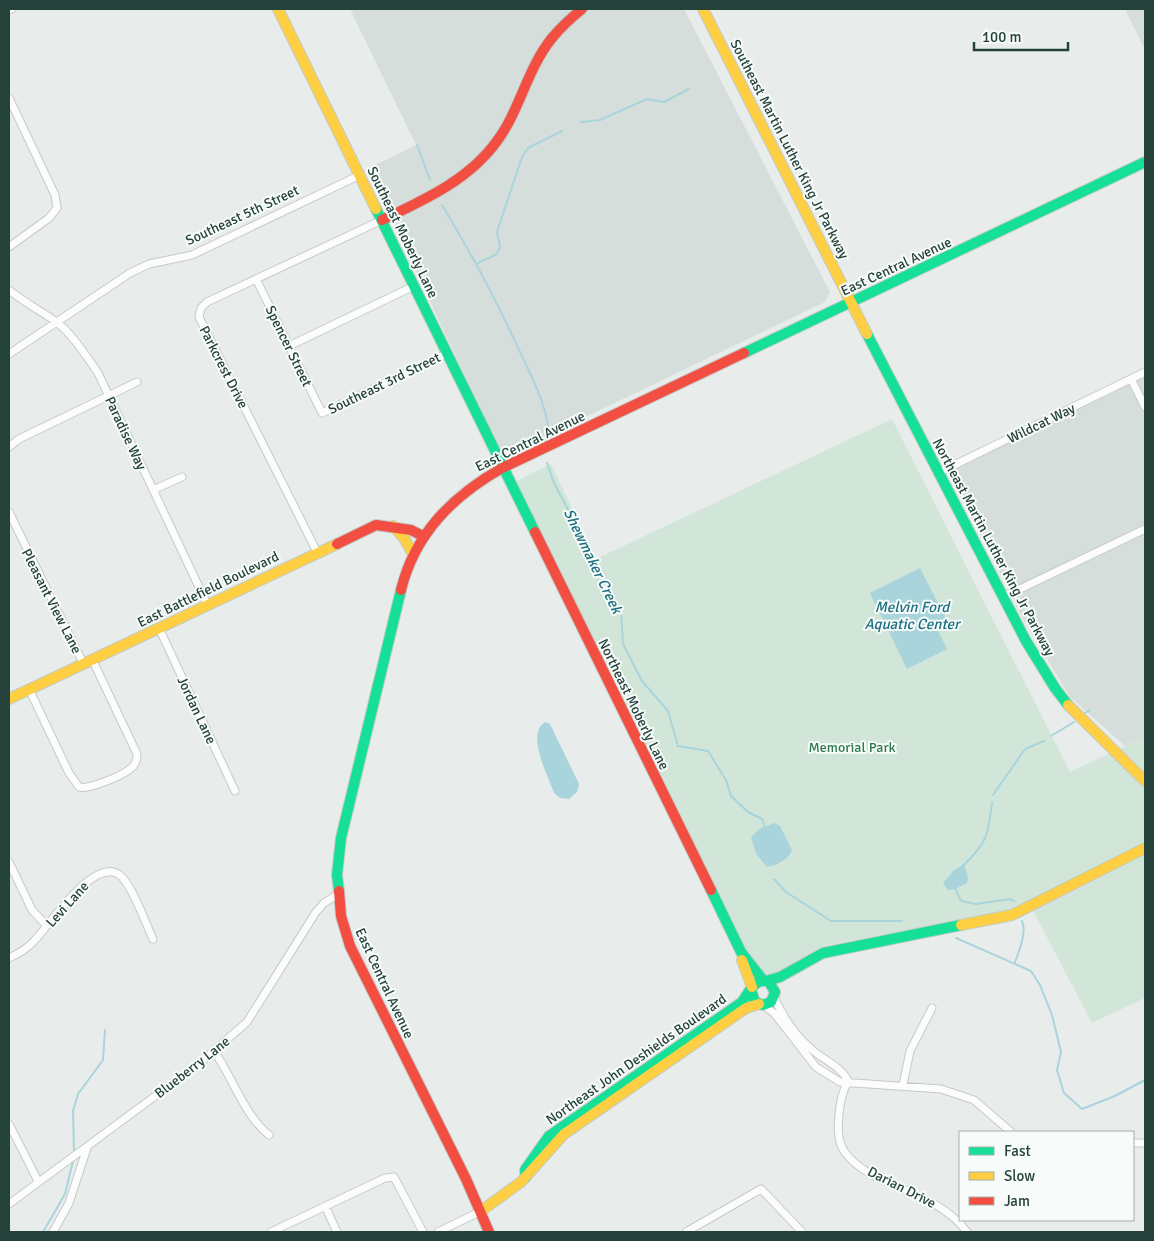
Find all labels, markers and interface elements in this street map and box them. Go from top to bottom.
scale bar [974,20,1068,52]
text: 100 m [982,28,1022,46]
street label: Southeast Martin Luther King Jr Parkway [727,37,853,262]
street label: Southeast Moberly Lane [363,164,442,301]
street label: Southeast 5th Street [183,182,302,249]
street label: East Central Avenue [838,233,954,300]
street label: Spencer Street [262,303,316,390]
street label: Parkcrest Drive [195,323,252,411]
street label: Southeast 3rd Street [325,349,443,418]
street label: Paradise Way [101,394,150,473]
street label: Wildcat Way [1004,399,1078,447]
street label: East Central Avenue [473,407,588,475]
street label: Northeast Martin Luther King Jr Parkway [929,436,1059,659]
water label: Shewmaker Creek [560,506,627,618]
street label: Pleasant View Lane [18,546,85,657]
street label: East Battlefield Boulevard [135,548,282,631]
water label: Melvin Ford Aquatic Center [864,598,962,633]
street label: Northeast Moberly Lane [594,636,673,772]
street label: Jordan Lane [173,674,220,747]
park label: Memorial Park [808,739,896,756]
street label: Levi Lane [42,878,92,931]
street label: East Central Avenue [351,925,418,1041]
street label: Northeast John Deshields Boulevard [543,990,730,1128]
street label: Blueberry Lane [151,1033,233,1102]
legend [959,1131,1134,1221]
text: Fast [1004,1142,1031,1160]
street label: Darian Drive [865,1163,939,1212]
text: Slow [1004,1167,1035,1185]
text: Jam [1004,1192,1030,1210]

